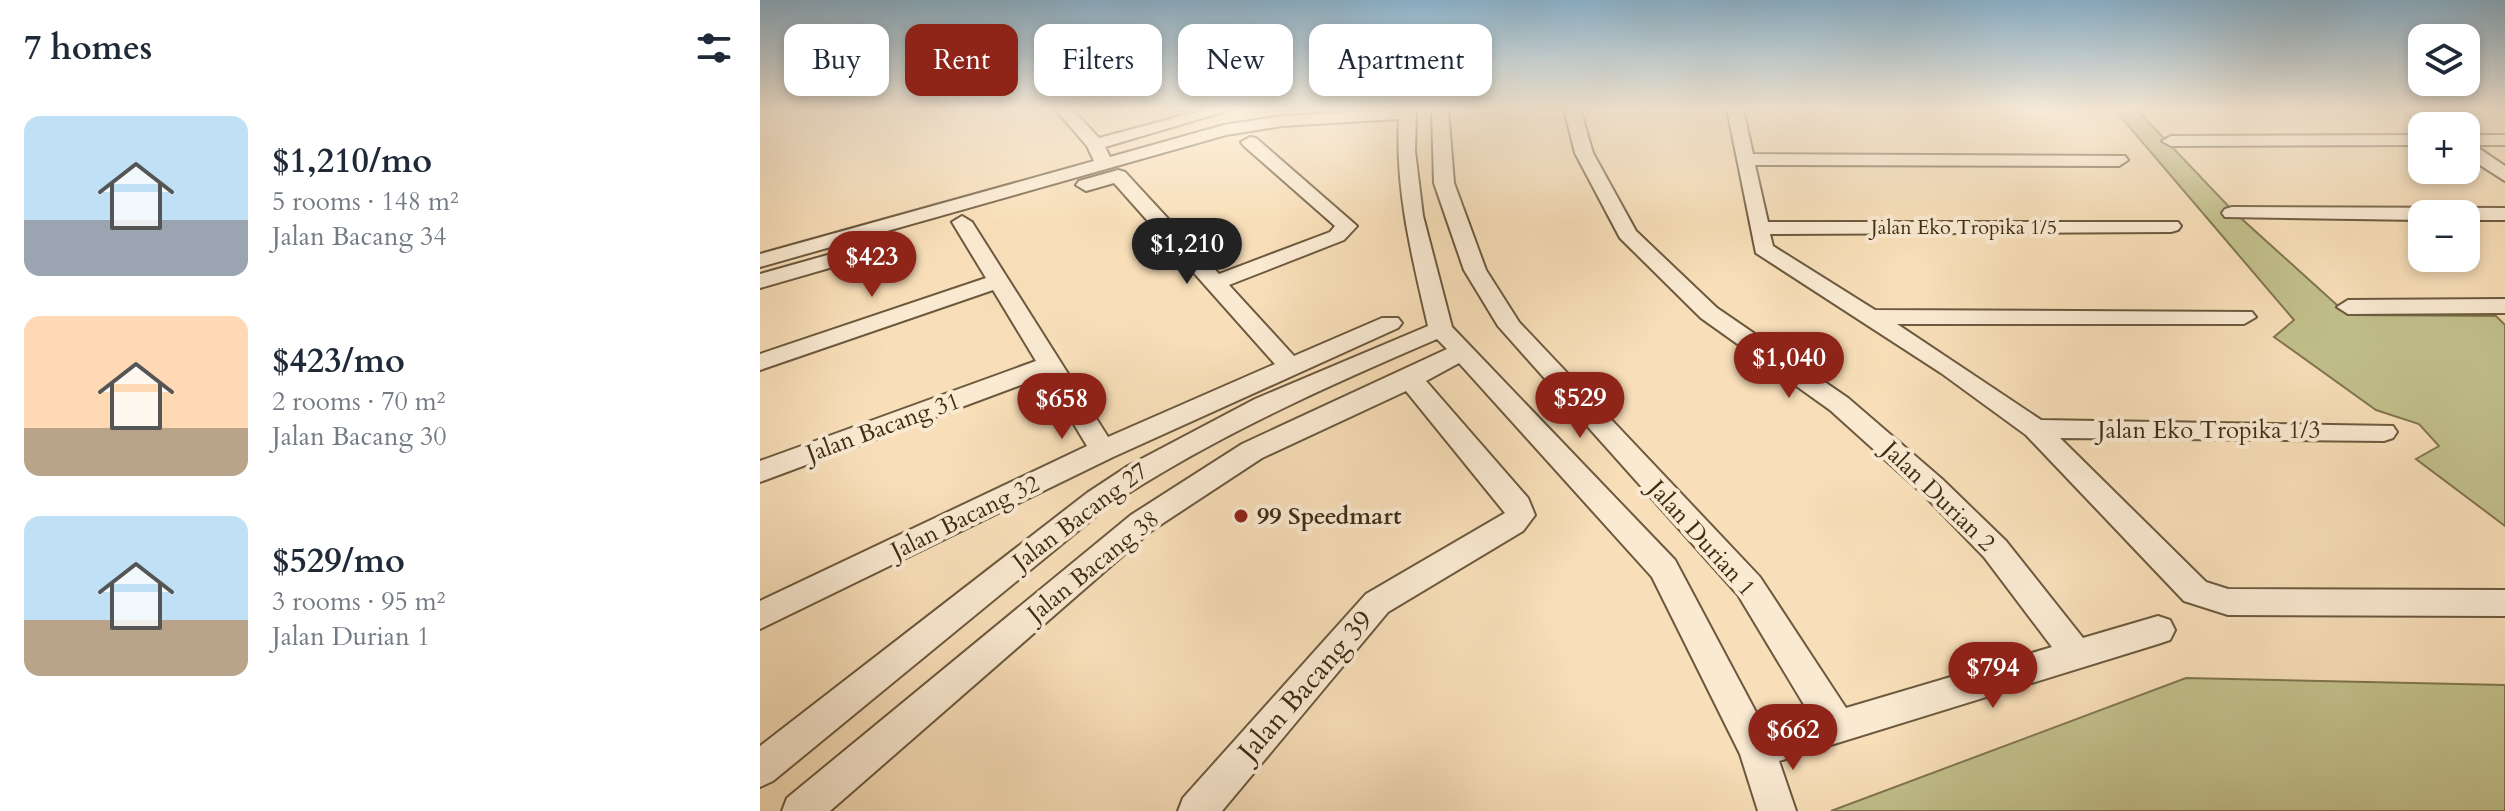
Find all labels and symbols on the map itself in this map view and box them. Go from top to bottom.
street label: Jalan Eko Tropika 1/5 [1868,214,2057,241]
pin: $1,210 [1122,218,1252,286]
pin: $423 [825,231,919,299]
pin: $1,040 [1724,332,1854,400]
pin: $529 [1533,372,1627,440]
pin: $658 [1015,373,1109,441]
street label: Jalan Bacang 31 [799,384,965,472]
street label: Jalan Eko Tropika 1/3 [2094,414,2321,447]
street label: Jalan Durian 2 [1873,432,2003,559]
street label: Jalan Bacang 27 [1004,455,1155,580]
street label: Jalan Bacang 32 [883,467,1045,569]
street label: Jalan Durian 1 [1639,471,1763,604]
place label: 99 Speedmart [1257,500,1402,533]
street label: Jalan Bacang 38 [1018,503,1166,632]
marker: 99 Speedmart [1232,507,1250,525]
street label: Jalan Bacang 39 [1227,602,1382,772]
pin: $794 [1946,642,2040,710]
pin: $662 [1746,704,1840,772]

